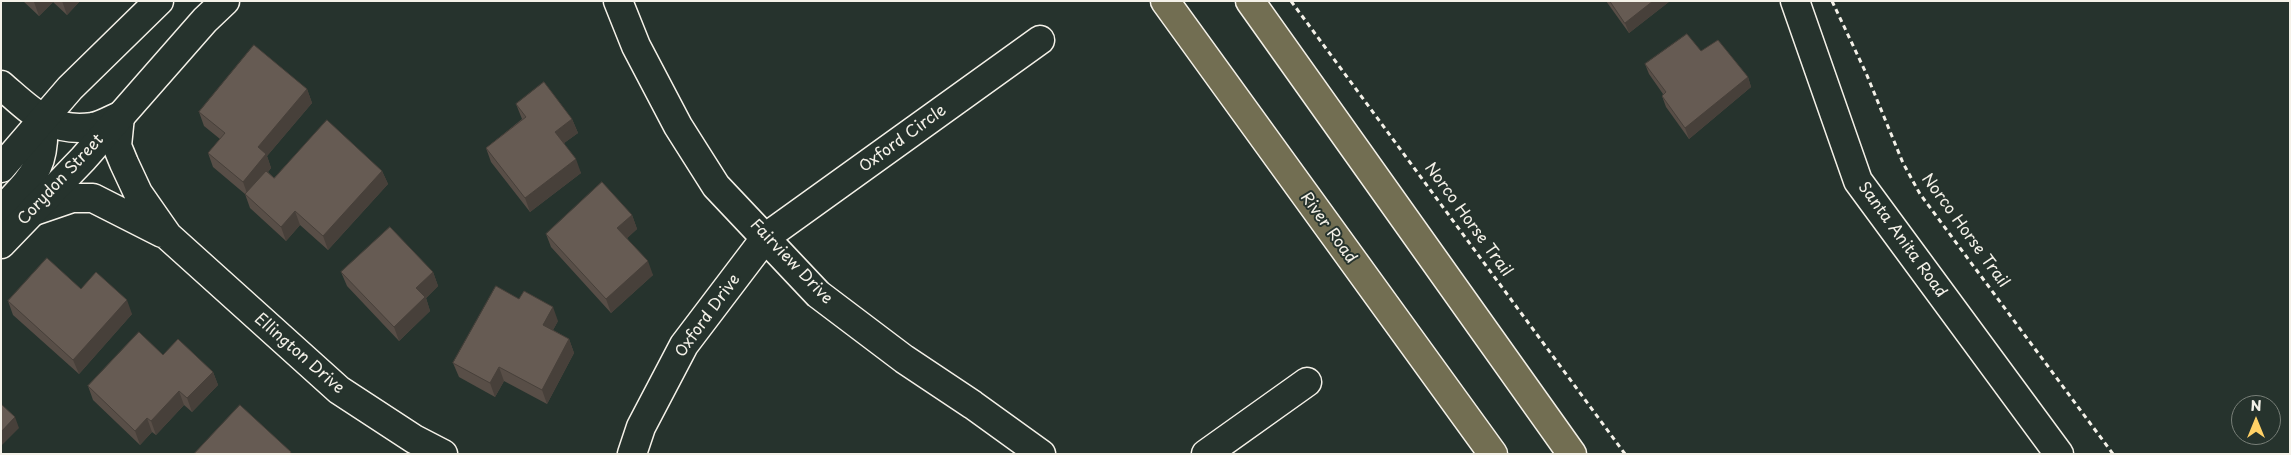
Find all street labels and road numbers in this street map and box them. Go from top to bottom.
street label: Oxford Circle [856,101,950,177]
street label: Corydon Street [14,131,108,229]
street label: Norco Horse Trail [1420,159,1516,281]
street label: Norco Horse Trail [1917,170,2013,292]
street label: Santa Anita Road [1854,178,1950,302]
street label: River Road [1296,189,1360,267]
street label: Fairview Drive [746,216,836,308]
street label: Oxford Drive [671,271,745,361]
street label: Ellington Drive [250,310,348,398]

